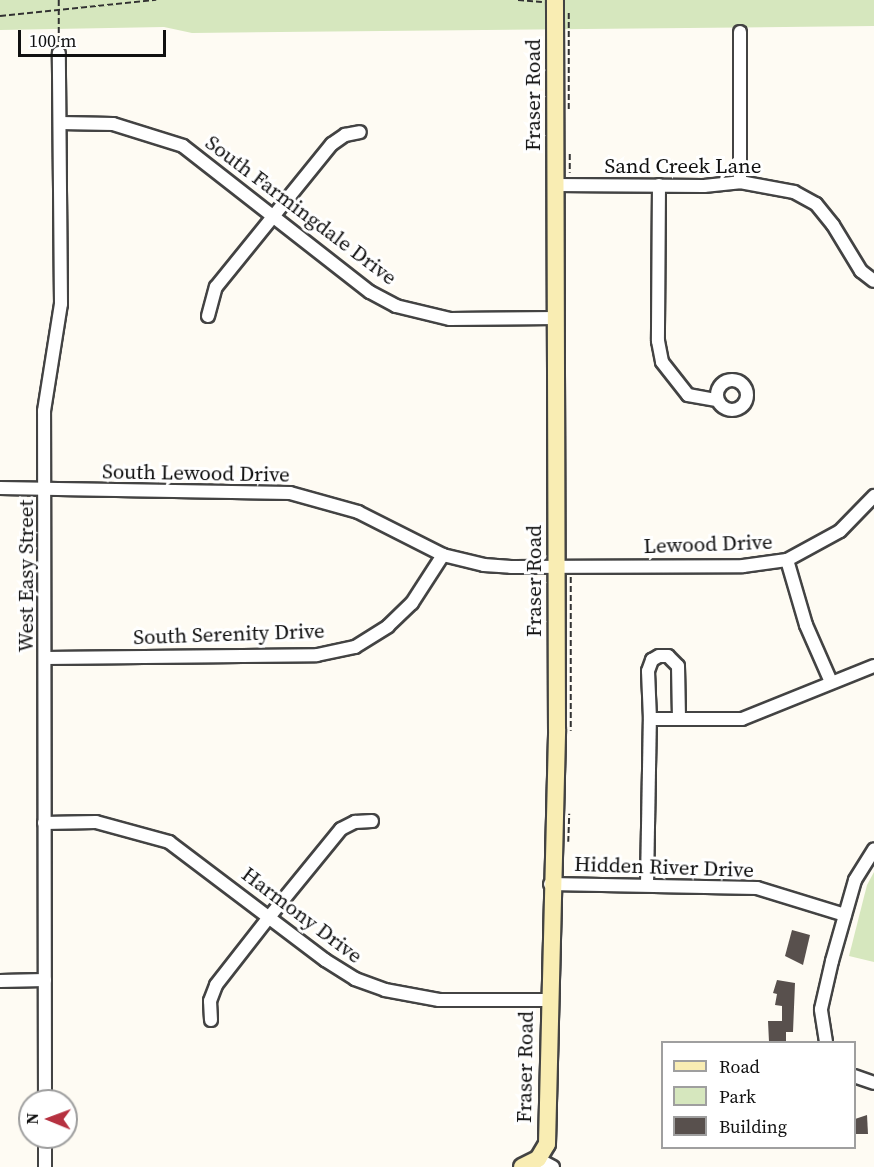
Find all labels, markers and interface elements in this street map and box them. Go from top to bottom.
scale bar [21,18,170,56]
text: 100 m [29,28,76,53]
street label: Fraser Road [520,39,546,151]
street label: South Farmingdale Drive [200,130,402,290]
street label: Sand Creek Lane [605,153,761,179]
street label: South Lewood Drive [102,459,290,487]
street label: West Easy Street [13,500,39,652]
street label: Fraser Road [521,525,547,637]
street label: Lewood Drive [643,529,773,559]
street label: South Serenity Drive [133,618,325,650]
street label: Hidden River Drive [574,851,754,883]
street label: Harmony Drive [237,861,367,969]
street label: Fraser Road [511,1011,539,1123]
legend [661,1041,856,1149]
text: Road [719,1054,760,1079]
text: Park [719,1084,756,1109]
north arrow [18,1089,78,1149]
text: N [21,1113,43,1125]
text: Building [719,1114,787,1139]

